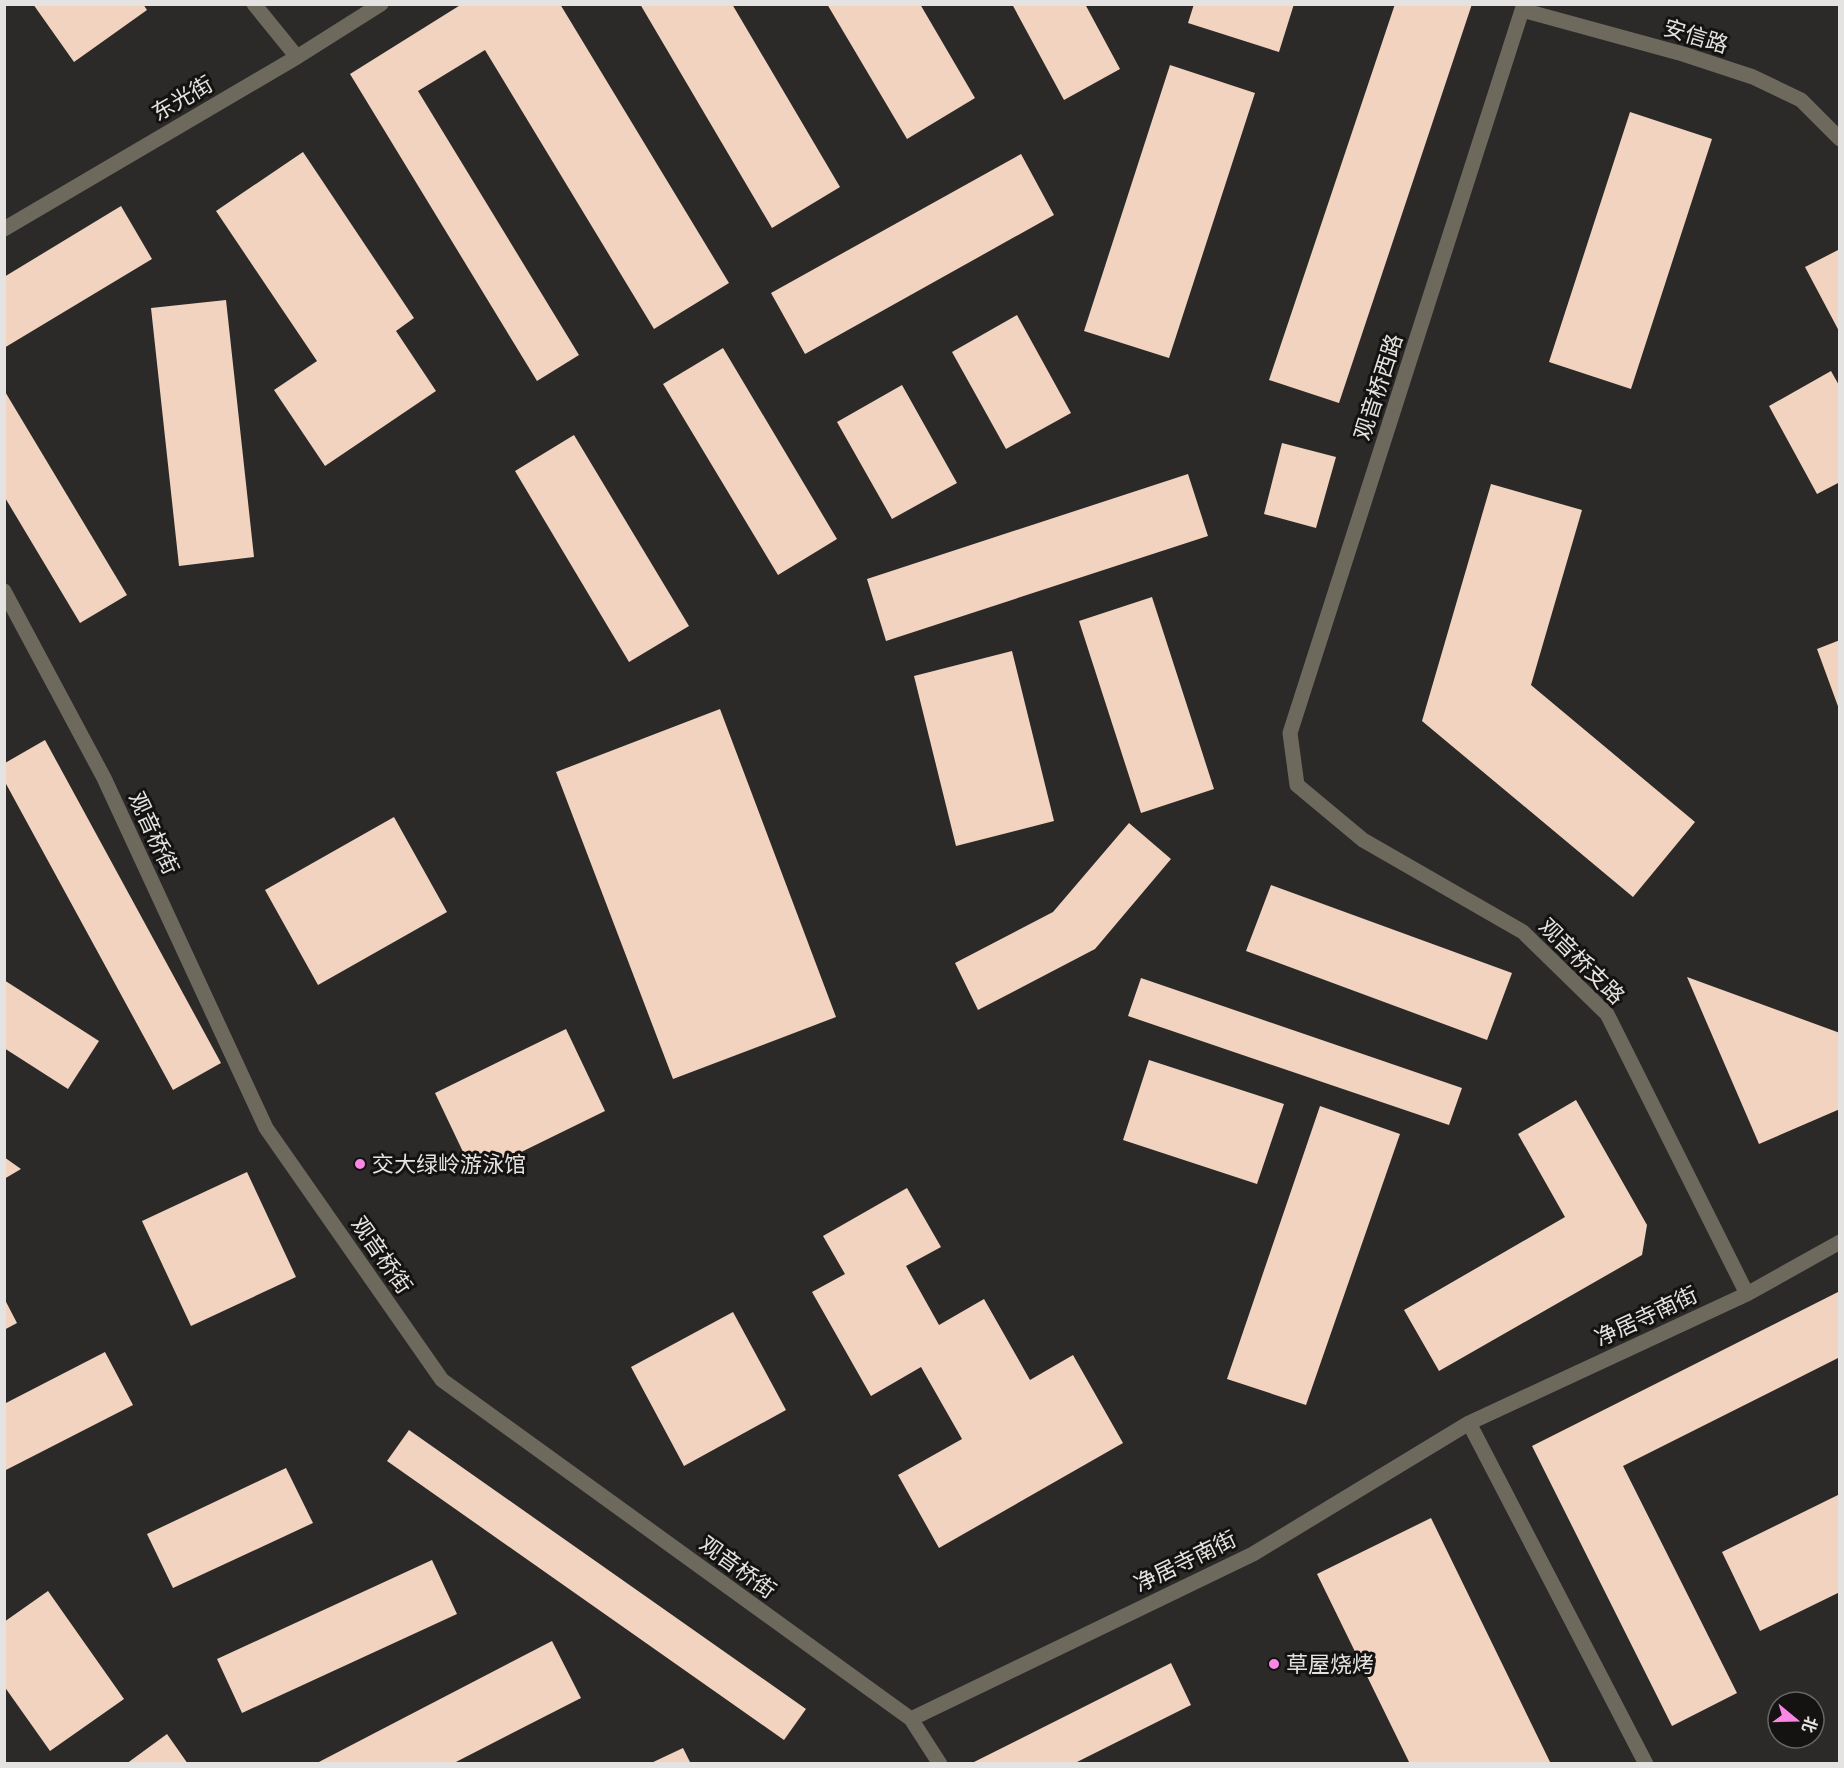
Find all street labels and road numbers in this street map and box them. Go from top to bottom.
street label: 安信路 [1660,13,1732,59]
street label: 东光街 [146,69,218,127]
street label: 观音桥西路 [1348,330,1408,444]
street label: 观音桥街 [123,787,185,879]
street label: 观音桥支路 [1533,912,1631,1010]
street label: 观音桥街 [345,1211,419,1299]
street label: 净居寺南街 [1590,1280,1702,1352]
street label: 净居寺南街 [1129,1524,1241,1598]
street label: 观音桥街 [694,1530,782,1604]

